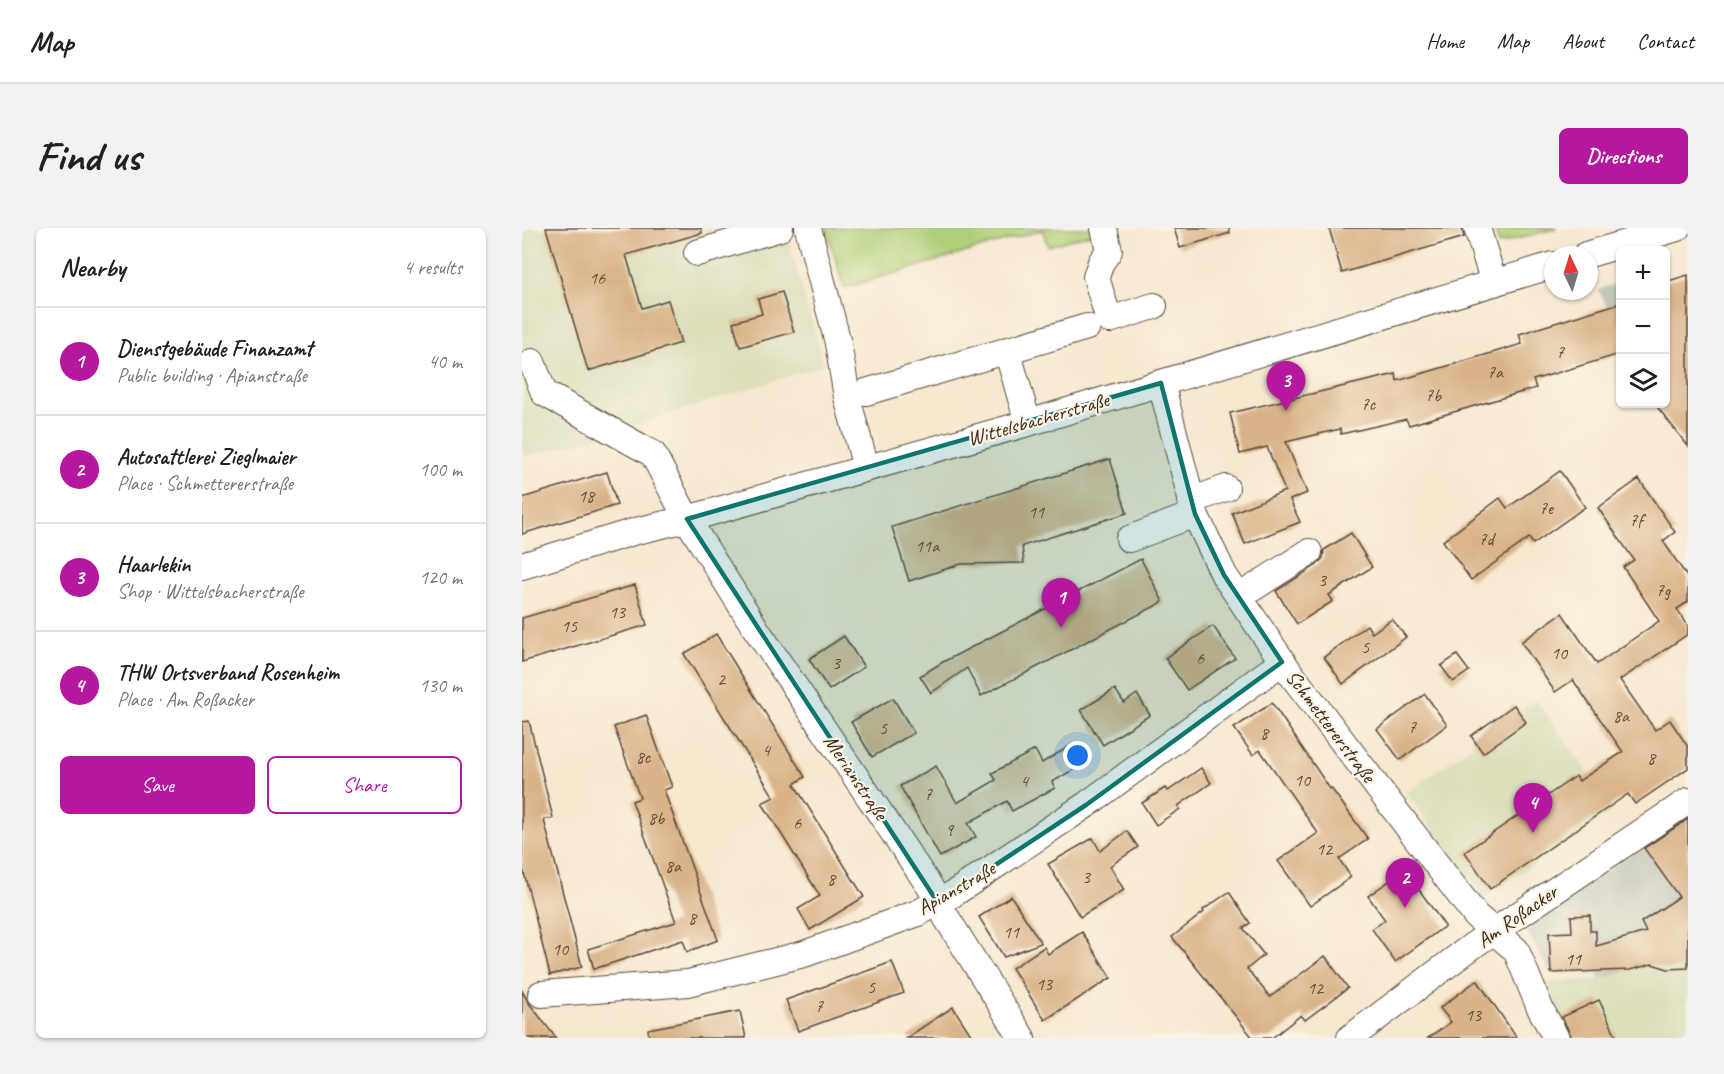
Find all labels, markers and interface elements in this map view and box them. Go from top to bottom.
text: Map [30,24,73,59]
text: Home [1426,28,1464,54]
text: Map [1497,28,1529,54]
text: About [1562,28,1604,54]
text: Contact [1637,28,1694,54]
button: Directions [1559,128,1688,184]
text: Find us [36,130,141,183]
north arrow [1544,246,1598,300]
map controls [1616,246,1670,408]
button: + [1616,246,1670,300]
text: Nearby [60,251,125,284]
text: 4 results [403,255,462,280]
house number: 16 [589,267,606,289]
button: − [1616,300,1670,354]
text: Dienstgebäude Finanzamt [117,335,313,363]
house number: 7 [1556,341,1565,363]
text: 1 [75,349,84,374]
text: 40 m [428,349,462,374]
button: layers [1616,354,1670,408]
house number: 7a [1487,361,1504,383]
pin: 3 [1266,362,1305,411]
text: Public building · Apianstraße [117,363,307,388]
house number: 7b [1425,384,1442,406]
street label: Wittelsbacherstraße [964,386,1114,452]
house number: 7c [1361,393,1377,415]
text: Autosattlerei Zieglmaier [117,443,295,471]
text: 2 [75,457,84,482]
text: 100 m [419,457,462,482]
text: Place · Schmettererstraße [117,471,293,496]
house number: 18 [578,485,596,507]
house number: 7e [1539,497,1554,519]
house number: 11 [1028,501,1045,523]
house number: 7f [1629,509,1646,531]
house number: 7d [1478,528,1497,550]
house number: 11a [915,535,940,557]
text: Haarlekin [117,551,190,579]
text: 3 [75,565,84,590]
text: 120 m [419,565,462,590]
house number: 3 [1318,569,1328,591]
pin: 1 [1042,578,1080,628]
text: Shop · Wittelsbacherstraße [117,579,304,604]
house number: 7g [1656,579,1672,601]
house number: 13 [609,601,627,623]
house number: 15 [561,615,578,637]
house number: 5 [1361,636,1370,658]
house number: 10 [1551,642,1569,664]
house number: 6 [1196,647,1205,669]
house number: 3 [832,652,842,674]
text: THW Ortsverband Rosenheim [117,659,339,687]
street label: Schmettererstraße [1280,665,1383,789]
house number: 2 [717,668,727,690]
text: 4 [75,673,84,698]
text: 130 m [419,673,462,698]
text: Place · Am Roßacker [117,687,254,712]
house number: 8a [1613,705,1630,727]
house number: 7 [1408,716,1417,738]
house number: 5 [879,717,888,739]
house number: 8 [1260,722,1270,744]
street label: Merianstraße [818,729,895,826]
house number: 4 [762,739,772,761]
your location [1063,741,1092,770]
house number: 8c [636,746,652,768]
house number: 8 [1647,747,1657,769]
button: Save [60,756,255,814]
button: Share [267,756,462,814]
house number: 10 [1294,769,1312,791]
house number: 4 [1020,770,1030,792]
house number: 7 [924,783,933,805]
pin: 4 [1514,784,1552,833]
house number: 8b [648,807,665,829]
house number: 6 [793,812,802,834]
house number: 9 [945,819,955,841]
house number: 12 [1316,838,1334,860]
street label: Apianstraße [912,854,1002,921]
house number: 8a [665,855,682,877]
pin: 2 [1386,858,1424,908]
house number: 3 [1082,866,1092,888]
house number: 8 [827,868,837,890]
street label: Am Roßacker [1471,878,1564,953]
house number: 8 [688,907,698,929]
house number: 11 [1003,921,1020,943]
house number: 10 [552,938,570,960]
house number: 11 [1565,948,1582,970]
house number: 13 [1036,973,1054,995]
house number: 5 [867,976,876,998]
house number: 12 [1307,977,1325,999]
house number: 7 [815,995,824,1017]
house number: 13 [1465,1004,1483,1026]

